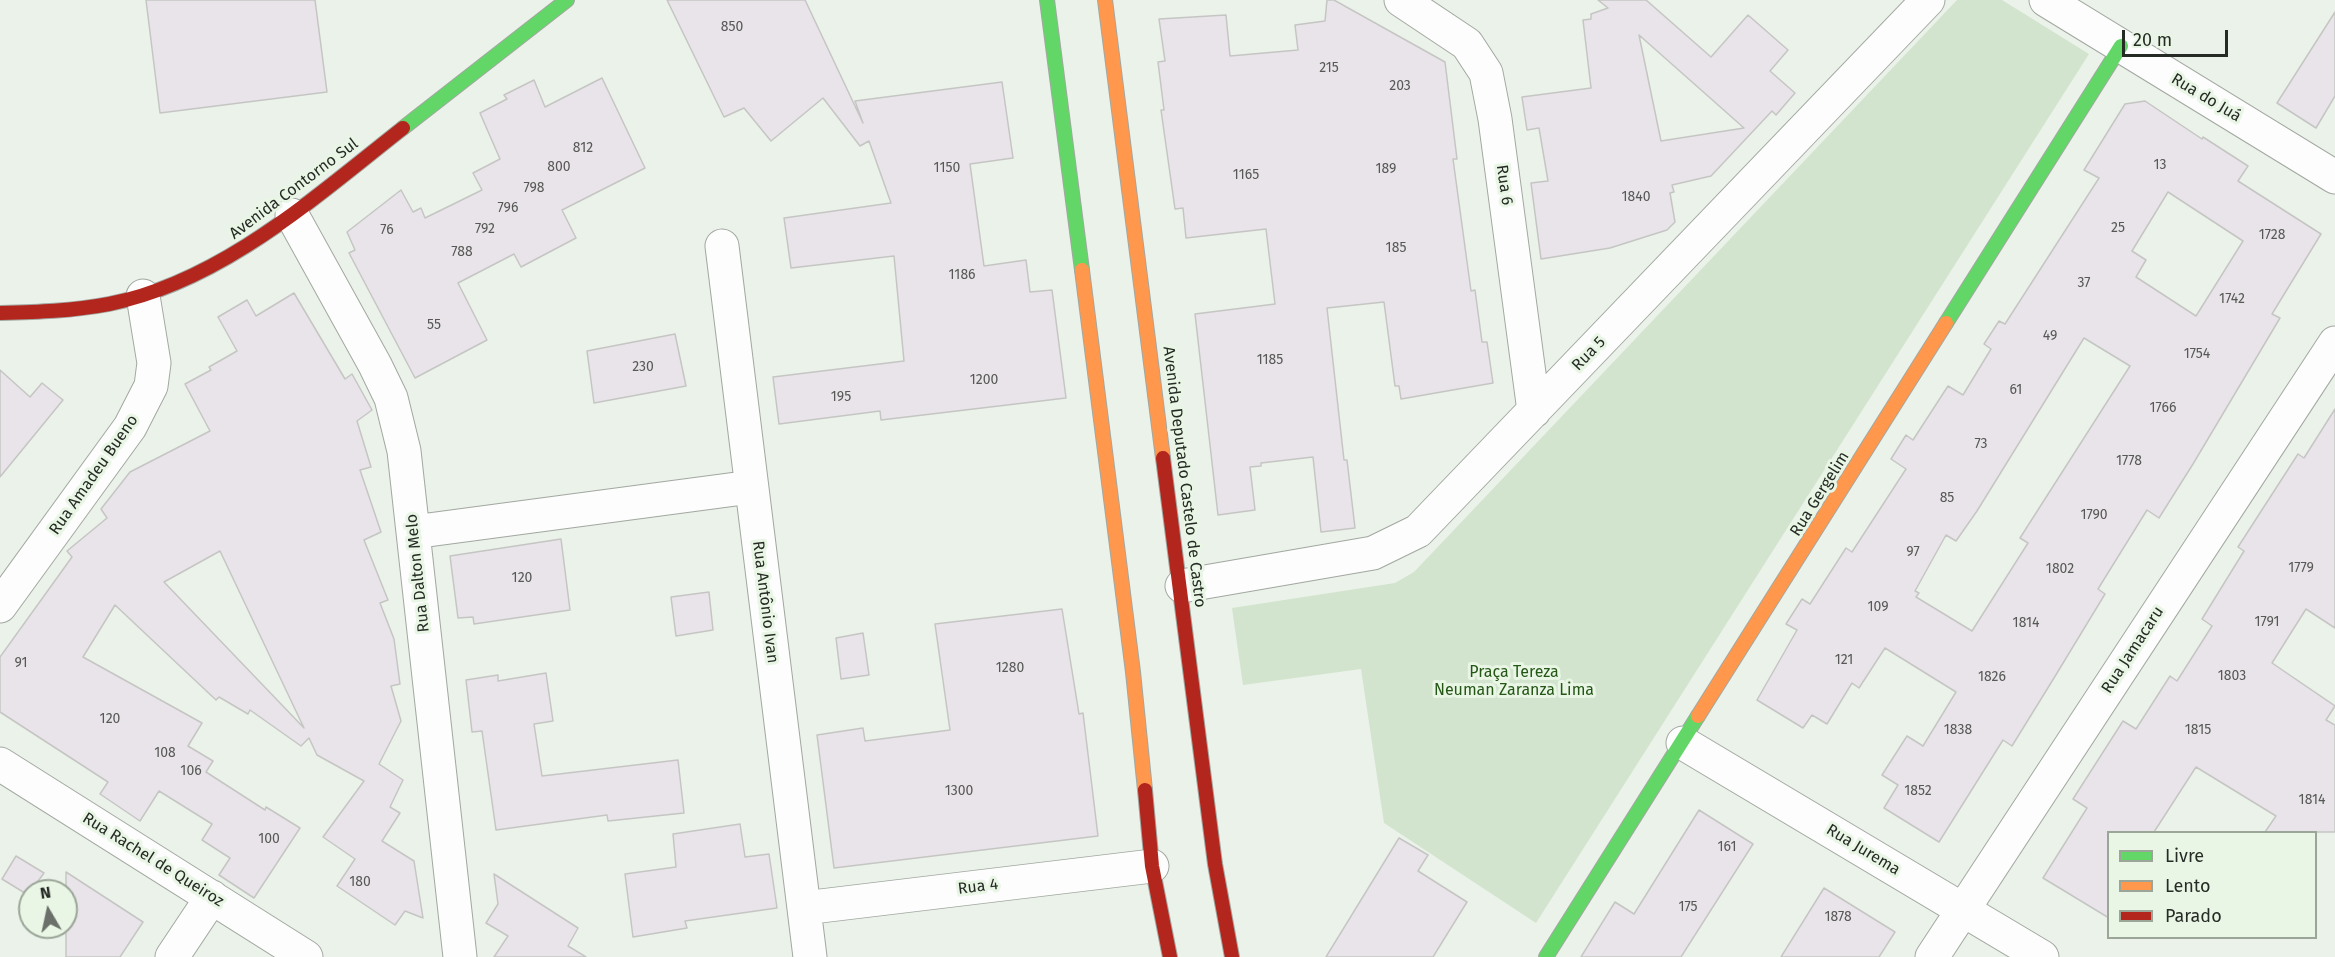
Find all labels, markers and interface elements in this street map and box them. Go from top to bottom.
scale bar [2125,18,2232,56]
house number: 850 [721,19,743,35]
text: 20 m [2133,29,2172,51]
house number: 215 [1319,60,1339,76]
street label: Rua do Juá [2168,70,2244,126]
house number: 203 [1389,78,1411,94]
street label: Avenida Contorno Sul [226,134,362,244]
house number: 812 [573,140,593,156]
house number: 13 [2153,157,2167,173]
house number: 800 [547,159,571,175]
house number: 1150 [934,160,960,176]
house number: 189 [1376,161,1396,177]
street label: Rua 6 [1492,164,1516,206]
house number: 1165 [1233,167,1259,183]
house number: 798 [523,180,545,196]
house number: 1840 [1621,189,1651,205]
house number: 796 [498,200,518,216]
house number: 25 [2111,220,2125,236]
house number: 792 [475,221,495,237]
house number: 76 [380,222,394,238]
house number: 1728 [2259,227,2285,243]
house number: 185 [1386,240,1406,256]
house number: 788 [451,244,473,260]
house number: 1186 [948,267,976,283]
house number: 37 [2077,275,2091,291]
house number: 1742 [2219,291,2245,307]
house number: 55 [427,317,441,333]
house number: 49 [2043,328,2057,344]
street label: Rua 5 [1568,333,1610,375]
street label: Avenida Deputado Castelo de Castro [1158,345,1210,609]
house number: 1754 [2184,346,2210,362]
house number: 1185 [1257,352,1283,368]
house number: 230 [632,359,654,375]
house number: 1200 [970,372,998,388]
house number: 61 [2010,382,2022,398]
house number: 195 [831,389,851,405]
house number: 1766 [2150,400,2176,416]
street label: Rua Amadeu Bueno [45,411,143,539]
house number: 73 [1974,436,1988,452]
street label: Rua Gergelim [1786,448,1854,540]
house number: 1778 [2116,453,2142,469]
house number: 85 [1940,490,1954,506]
house number: 1790 [2080,507,2108,523]
street label: Rua Dalton Melo [402,513,434,633]
street label: Rua Antônio Ivan [748,540,782,664]
house number: 97 [1906,544,1920,560]
house number: 1779 [2288,560,2314,576]
house number: 1802 [2046,561,2074,577]
house number: 120 [512,570,532,586]
house number: 109 [1867,599,1889,615]
street label: Rua Jamacaru [2098,603,2168,697]
house number: 1791 [2254,614,2280,630]
house number: 1814 [2013,615,2039,631]
house number: 121 [1835,652,1853,668]
house number: 91 [14,655,28,671]
house number: 1280 [996,660,1024,676]
park label: Praça Tereza Neuman Zaranza Lima [1434,663,1594,701]
house number: 1803 [2218,668,2246,684]
house number: 1826 [1978,669,2006,685]
house number: 120 [100,711,120,727]
house number: 1838 [1944,722,1972,738]
house number: 1815 [2185,722,2211,738]
house number: 108 [154,745,176,761]
house number: 106 [180,763,202,779]
house number: 1300 [945,783,973,799]
house number: 1852 [1904,783,1932,799]
house number: 1814 [2299,792,2325,808]
street label: Rua Rachel de Queiroz [79,809,227,911]
street label: Rua Jurema [1823,820,1903,880]
house number: 100 [258,831,280,847]
legend [2107,831,2317,939]
house number: 161 [1718,839,1736,855]
text: Livre [2165,845,2204,867]
house number: 180 [349,874,371,890]
street label: Rua 4 [957,875,999,899]
text: Lento [2165,875,2211,897]
north arrow [18,879,78,939]
text: N [39,882,52,903]
house number: 175 [1678,899,1698,915]
text: Parado [2165,905,2222,927]
house number: 1878 [1824,909,1852,925]

